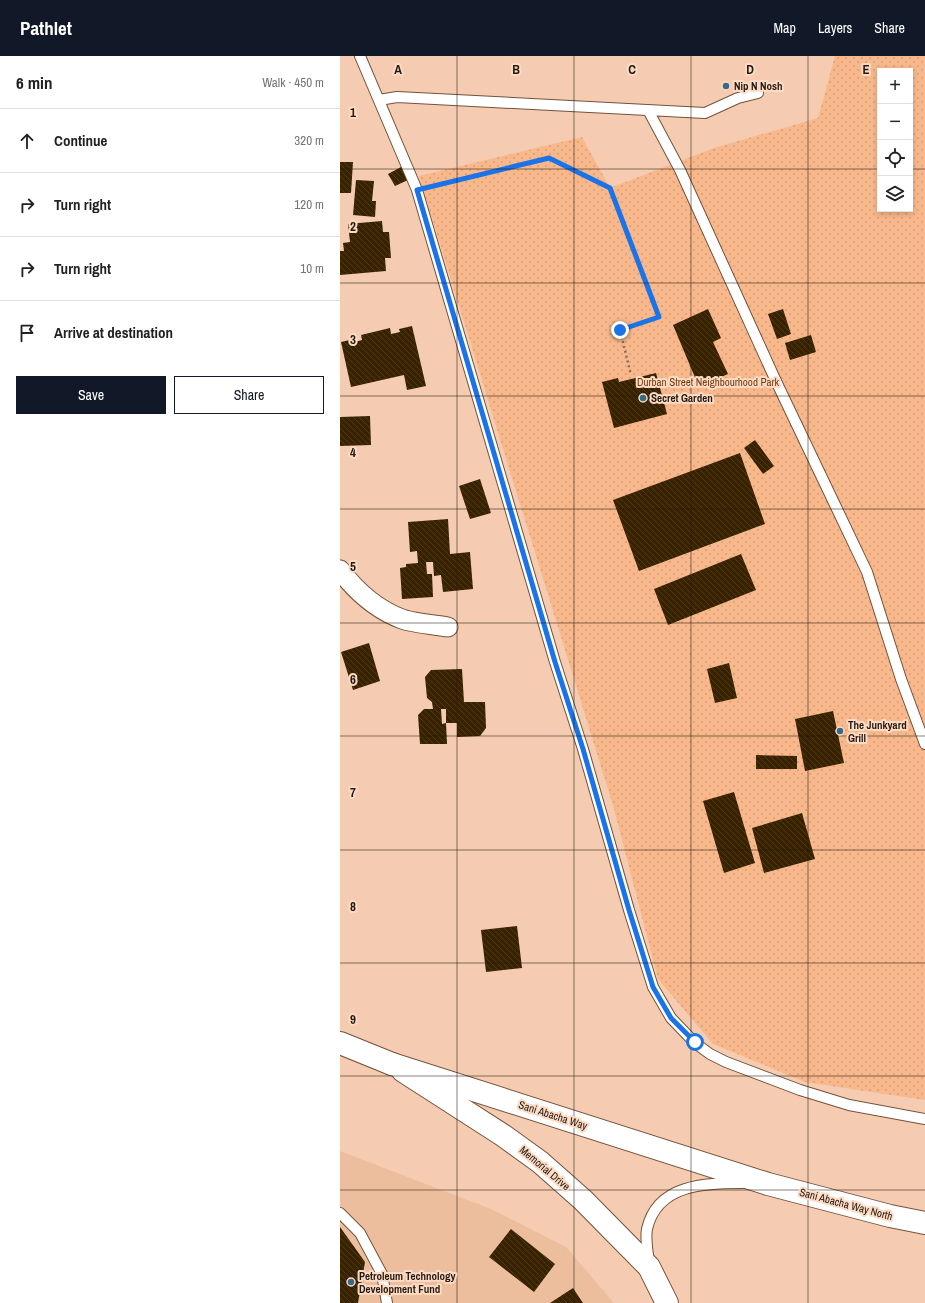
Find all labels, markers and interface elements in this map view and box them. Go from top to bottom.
text: Pathlet [20,15,72,41]
text: Map [774,19,796,37]
text: Layers [818,19,852,37]
text: Share [874,19,905,37]
text: A [394,61,402,78]
text: B [512,61,520,78]
text: C [628,61,636,78]
text: D [746,61,754,78]
text: E [862,61,870,78]
map controls [877,68,913,212]
button: + [877,68,913,104]
text: 6 min [16,71,52,94]
text: Walk · 450 m [262,74,324,91]
place label: Nip N Nosh [734,79,783,93]
marker: Nip N Nosh [721,81,731,91]
text: 1 [350,104,356,121]
button: − [877,104,913,140]
icon: ahead [16,130,38,152]
text: Continue [54,130,107,151]
text: 320 m [294,132,324,149]
button: locate [877,140,913,176]
button: layers [877,176,913,212]
icon: right [16,194,38,216]
text: Turn right [54,194,111,215]
text: 120 m [294,196,324,213]
text: 2 [350,218,356,235]
icon: right [16,258,38,280]
text: Turn right [54,258,111,279]
text: 10 m [300,260,324,277]
route end [611,321,629,339]
icon: arrive [16,322,38,344]
text: Arrive at destination [54,322,173,343]
text: 3 [350,331,356,348]
park label: Durban Street Neighbourhood Park [637,375,779,389]
button: Save [16,376,166,414]
button: Share [174,376,324,414]
place label: Secret Garden [651,391,713,405]
marker: Secret Garden [638,393,648,403]
text: 4 [350,444,356,461]
text: 5 [350,558,356,575]
text: 6 [350,671,356,688]
place label: The Junkyard Grill [848,718,907,745]
marker: The Junkyard Grill [835,726,845,736]
text: 7 [350,784,356,801]
text: 8 [350,898,356,915]
text: 9 [350,1011,356,1028]
route start [686,1033,704,1051]
street label: Sani Abacha Way [517,1097,590,1133]
street label: Memorial Drive [517,1143,573,1193]
street label: Sani Abacha Way North [798,1185,894,1223]
place label: Petroleum Technology Development Fund [359,1269,456,1296]
marker: Petroleum Technology Development Fund [346,1277,356,1287]

